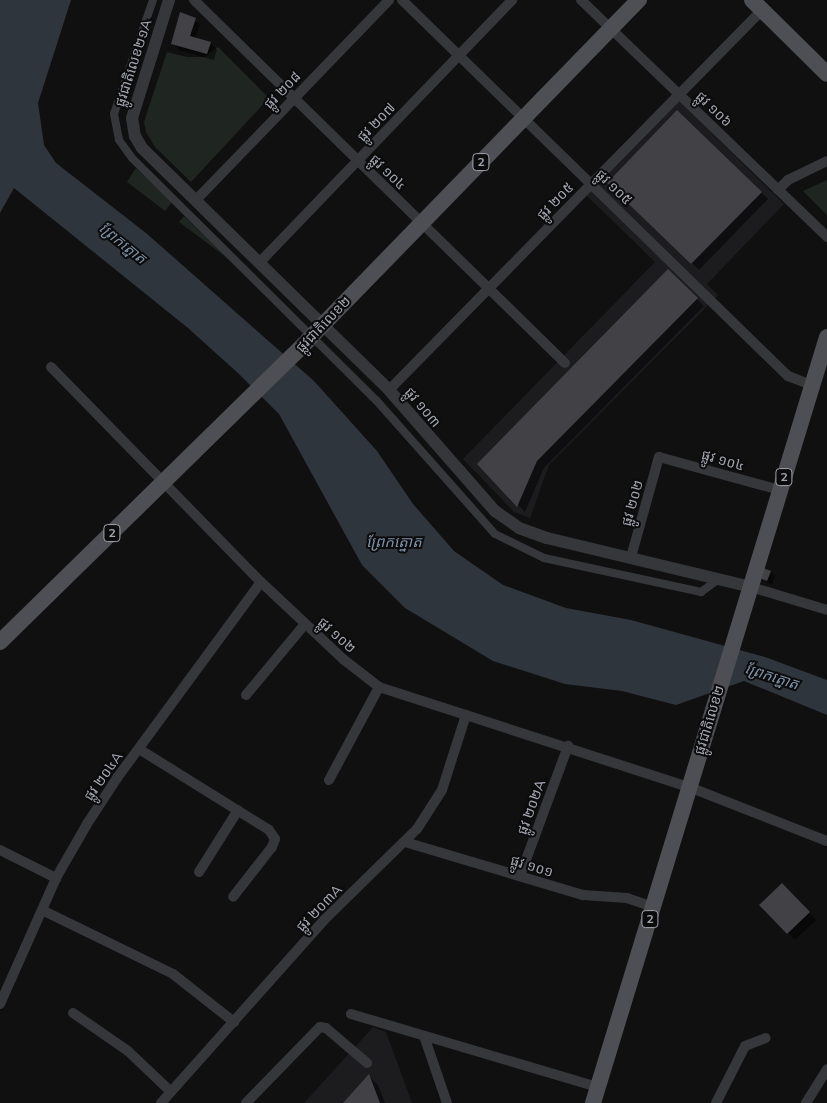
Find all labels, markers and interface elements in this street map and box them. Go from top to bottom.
street label: ផ្លូវជាតិលេខ២១A [111,17,155,109]
street label: ផ្លូវ ២០៨ [260,68,304,112]
street label: ផ្លូវ ១០៦ [692,88,736,130]
street label: ផ្លូវ ២០៧ [353,99,399,145]
street label: ផ្លូវ ១០៤ [366,151,410,193]
road number: 2 [472,152,490,172]
street label: ផ្លូវ ១០៥ [592,166,636,208]
street label: ផ្លូវ ២០៥ [533,179,577,223]
water label: ព្រែកត្នោត [96,219,150,267]
street label: ផ្លូវជាតិលេខ២ [292,292,354,356]
street label: ផ្លូវ ១០៣ [401,384,445,430]
street label: ផ្លូវ ១០៤ [700,446,746,474]
road number: 2 [775,468,793,487]
street label: ផ្លូវ ២០២ [617,478,647,528]
road number: 2 [103,524,121,542]
water label: ព្រែកត្នោត [366,533,422,551]
street label: ផ្លូវ ១០២ [315,614,359,656]
water label: ព្រែកត្នោត [743,659,801,693]
street label: ផ្លូវជាតិលេខ២ [690,683,728,757]
street label: ផ្លូវ ២០៤A [80,748,126,804]
street label: ផ្លូវ ២០២A [513,777,549,837]
street label: ផ្លូវ ១០១ [509,852,555,880]
street label: ផ្លូវ ២០៣A [293,881,345,935]
road number: 2 [641,910,659,929]

